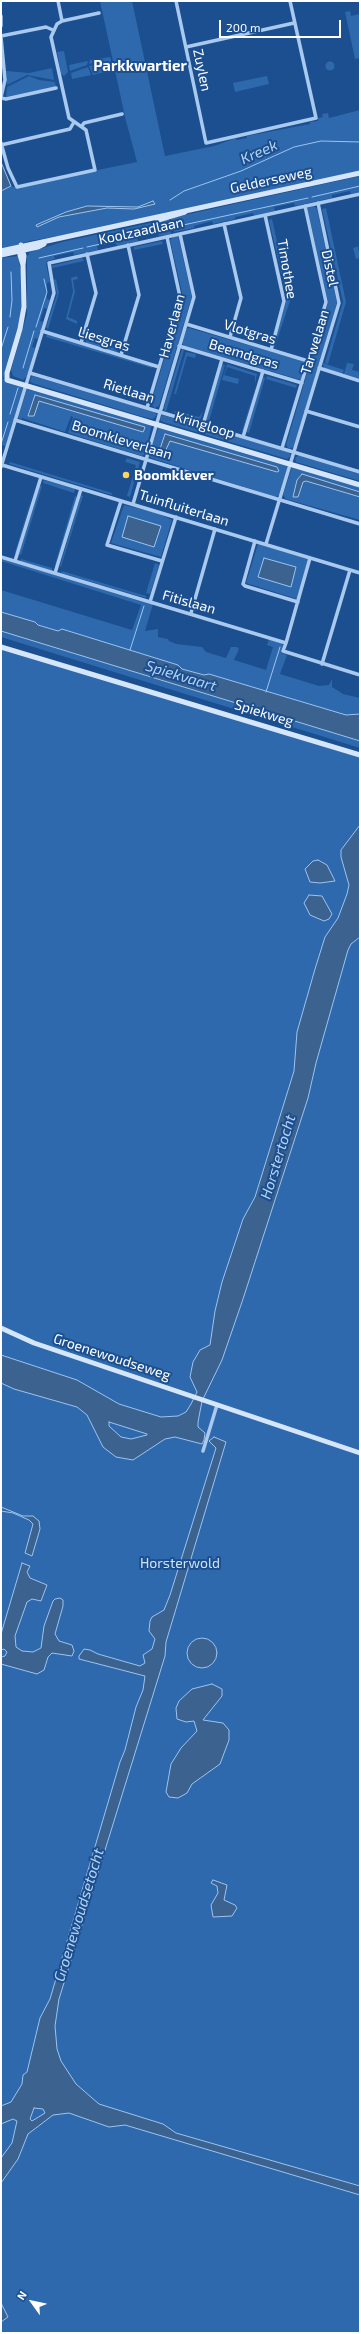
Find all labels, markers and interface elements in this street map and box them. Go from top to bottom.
scale bar [221,12,343,38]
text: 200 m [226,20,260,34]
street label: Zuylen [189,47,215,93]
district label: Parkkwartier [93,57,187,75]
water label: Kreek [238,136,280,168]
street label: Gelderseweg [229,163,313,197]
street label: Koolzaadlaan [97,214,185,248]
street label: Timothee [273,238,301,300]
street label: Distel [318,248,342,288]
street label: Haverlaan [155,292,189,360]
street label: Tarwelaan [297,308,333,376]
street label: Vlotgras [222,316,278,348]
street label: Liesgras [76,323,132,355]
street label: Beemdgras [207,335,281,373]
street label: Rietlaan [101,375,157,407]
street label: Kringloop [173,408,237,442]
street label: Boomkleverlaan [70,417,174,463]
place label: Boomklever [134,467,214,483]
marker: Boomklever [121,470,131,480]
street label: Tuinfluiterlaan [137,486,231,530]
street label: Fitislaan [160,586,218,618]
water label: Spiekvaart [143,657,219,695]
street label: Spiekweg [232,696,296,730]
water label: Horstertocht [257,1113,299,1201]
street label: Groenewoudseweg [51,1330,173,1384]
park label: Horsterwold [140,1555,220,1571]
water label: Groenewoudsetocht [50,1846,108,1984]
north arrow [12,2282,52,2322]
text: N [14,2288,29,2302]

